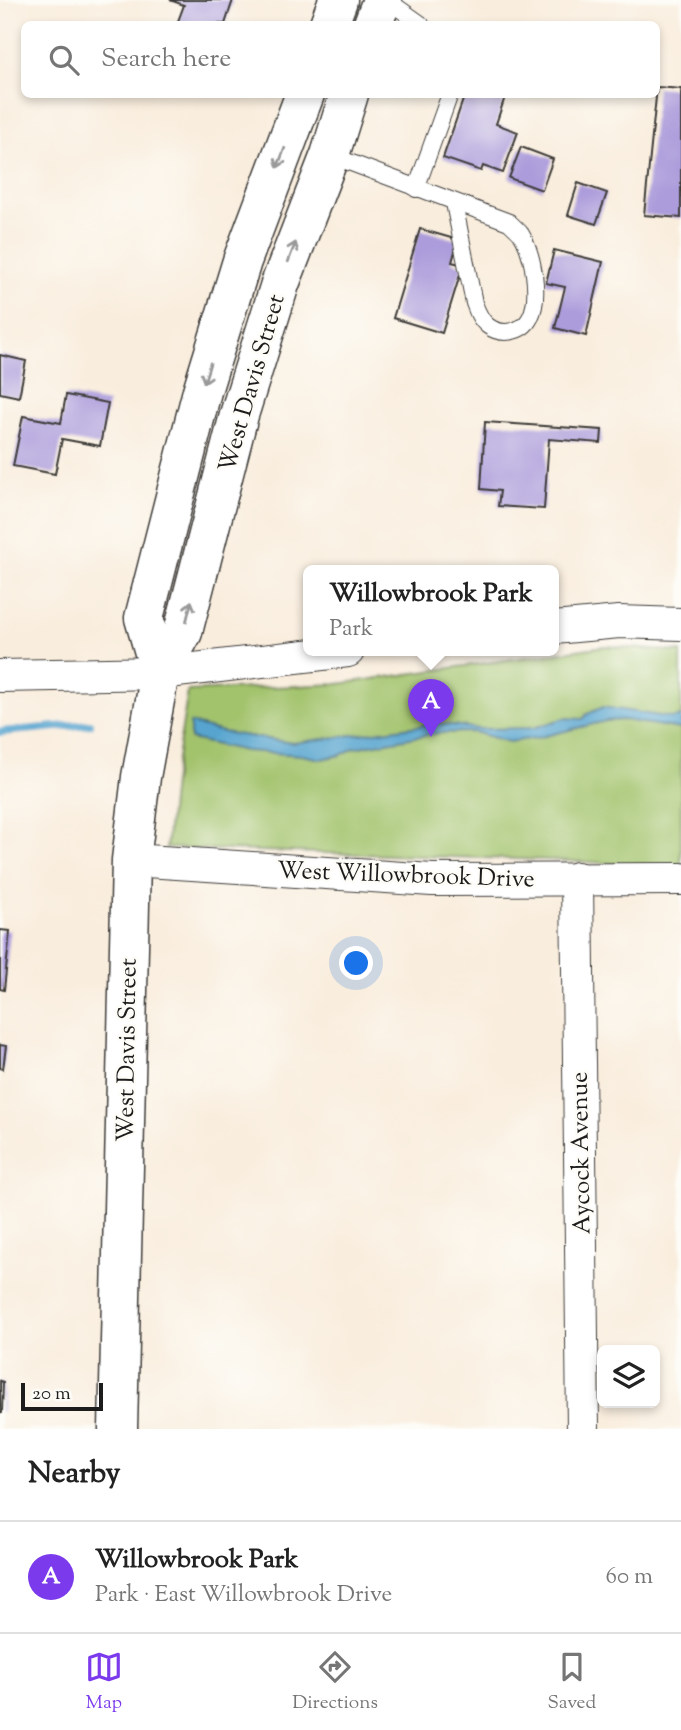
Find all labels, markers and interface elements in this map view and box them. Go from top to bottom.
search box [21,21,660,98]
icon: search [45,41,83,79]
text: Search here [101,41,231,78]
one-way arrow [274,147,287,169]
one-way arrow [287,241,300,263]
street label: West Davis Street [211,290,295,477]
one-way arrow [200,362,213,384]
popup [303,565,559,656]
text: Willowbrook Park [329,576,533,613]
one-way arrow [183,601,196,623]
text: Park [329,613,373,646]
pin: A [408,679,454,737]
street label: West Willowbrook Drive [277,855,535,897]
your location [339,946,373,980]
street label: West Davis Street [109,958,147,1142]
street label: Aycock Avenue [564,1071,600,1235]
map controls [597,1345,660,1408]
button: layers [597,1345,660,1408]
scale bar [21,1380,103,1412]
text: 20 m [32,1381,71,1408]
text: Nearby [28,1453,120,1496]
text: Willowbrook Park [95,1542,298,1579]
text: A [42,1561,60,1594]
text: 60 m [605,1561,653,1594]
text: Park · East Willowbrook Drive [95,1579,392,1612]
tab: Map [85,1648,123,1717]
tab: Directions [292,1648,378,1717]
tab: Saved [547,1648,596,1717]

